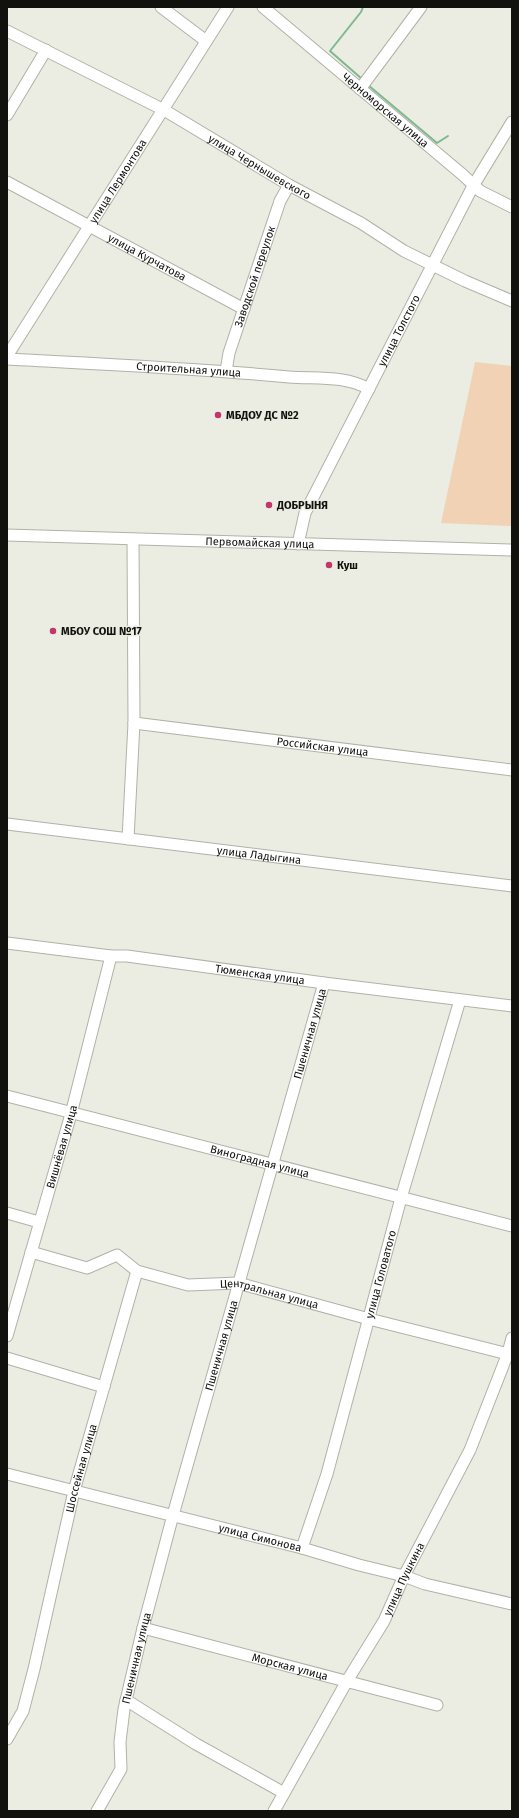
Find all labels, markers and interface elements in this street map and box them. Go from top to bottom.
street label: Черноморская улица [340,70,431,150]
street label: улица Чернышевского [206,132,313,202]
street label: улица Лермонтова [86,137,149,226]
street label: Заводской переулок [232,224,278,329]
street label: улица Курчатова [106,231,189,283]
street label: улица Толстого [375,293,423,368]
street label: Строительная улица [136,359,242,379]
place label: МБДОУ ДС №2 [226,409,299,422]
marker: МБДОУ ДС №2 [213,410,223,420]
place label: ДОБРЫНЯ [276,499,328,512]
marker: ДОБРЫНЯ [264,500,274,510]
street label: Первомайская улица [205,534,315,551]
place label: Куш [337,559,358,572]
marker: Куш [324,560,334,570]
place label: МБОУ СОШ №17 [61,625,142,638]
marker: МБОУ СОШ №17 [48,626,58,636]
street label: Российская улица [276,734,369,759]
street label: улица Ладыгина [216,843,302,867]
street label: Тюменская улица [214,962,306,987]
street label: Пшеничная улица [291,987,329,1081]
street label: Вишнёвая улица [43,1104,80,1190]
street label: Виноградная улица [209,1142,311,1180]
street label: улица Головатого [363,1228,399,1320]
street label: Центральная улица [220,1276,320,1311]
street label: Пшеничная улица [202,1299,240,1392]
street label: Шоссейная улица [63,1422,99,1514]
street label: улица Симонова [217,1521,303,1554]
street label: улица Пушкина [381,1540,427,1618]
street label: Пшеничная улица [119,1611,153,1705]
street label: Морская улица [251,1650,329,1683]

